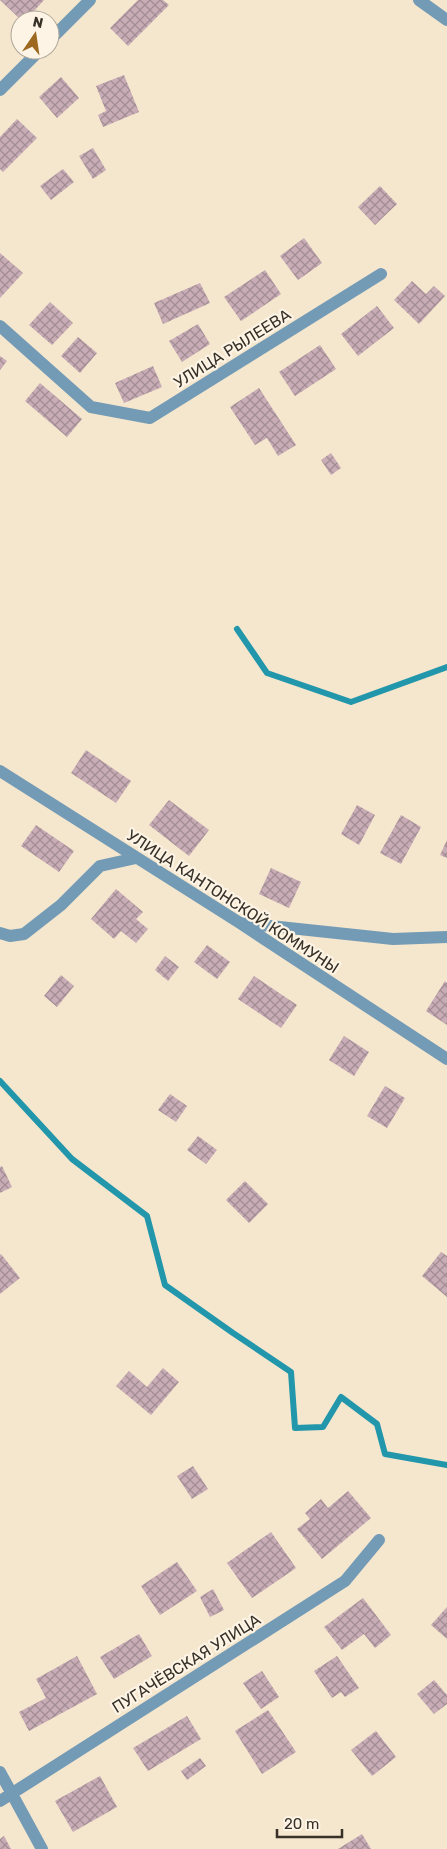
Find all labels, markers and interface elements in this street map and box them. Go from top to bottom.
north arrow [10,10,60,60]
text: N [31,13,45,32]
street label: УЛИЦА РЫЛЕЕВА [170,305,294,392]
street label: УЛИЦА КАНТОНСКОЙ КОММУНЫ [123,826,342,977]
street label: ПУГАЧЁВСКАЯ УЛИЦА [109,1610,264,1717]
scale bar [277,1806,342,1838]
text: 20 m [284,1815,319,1833]

